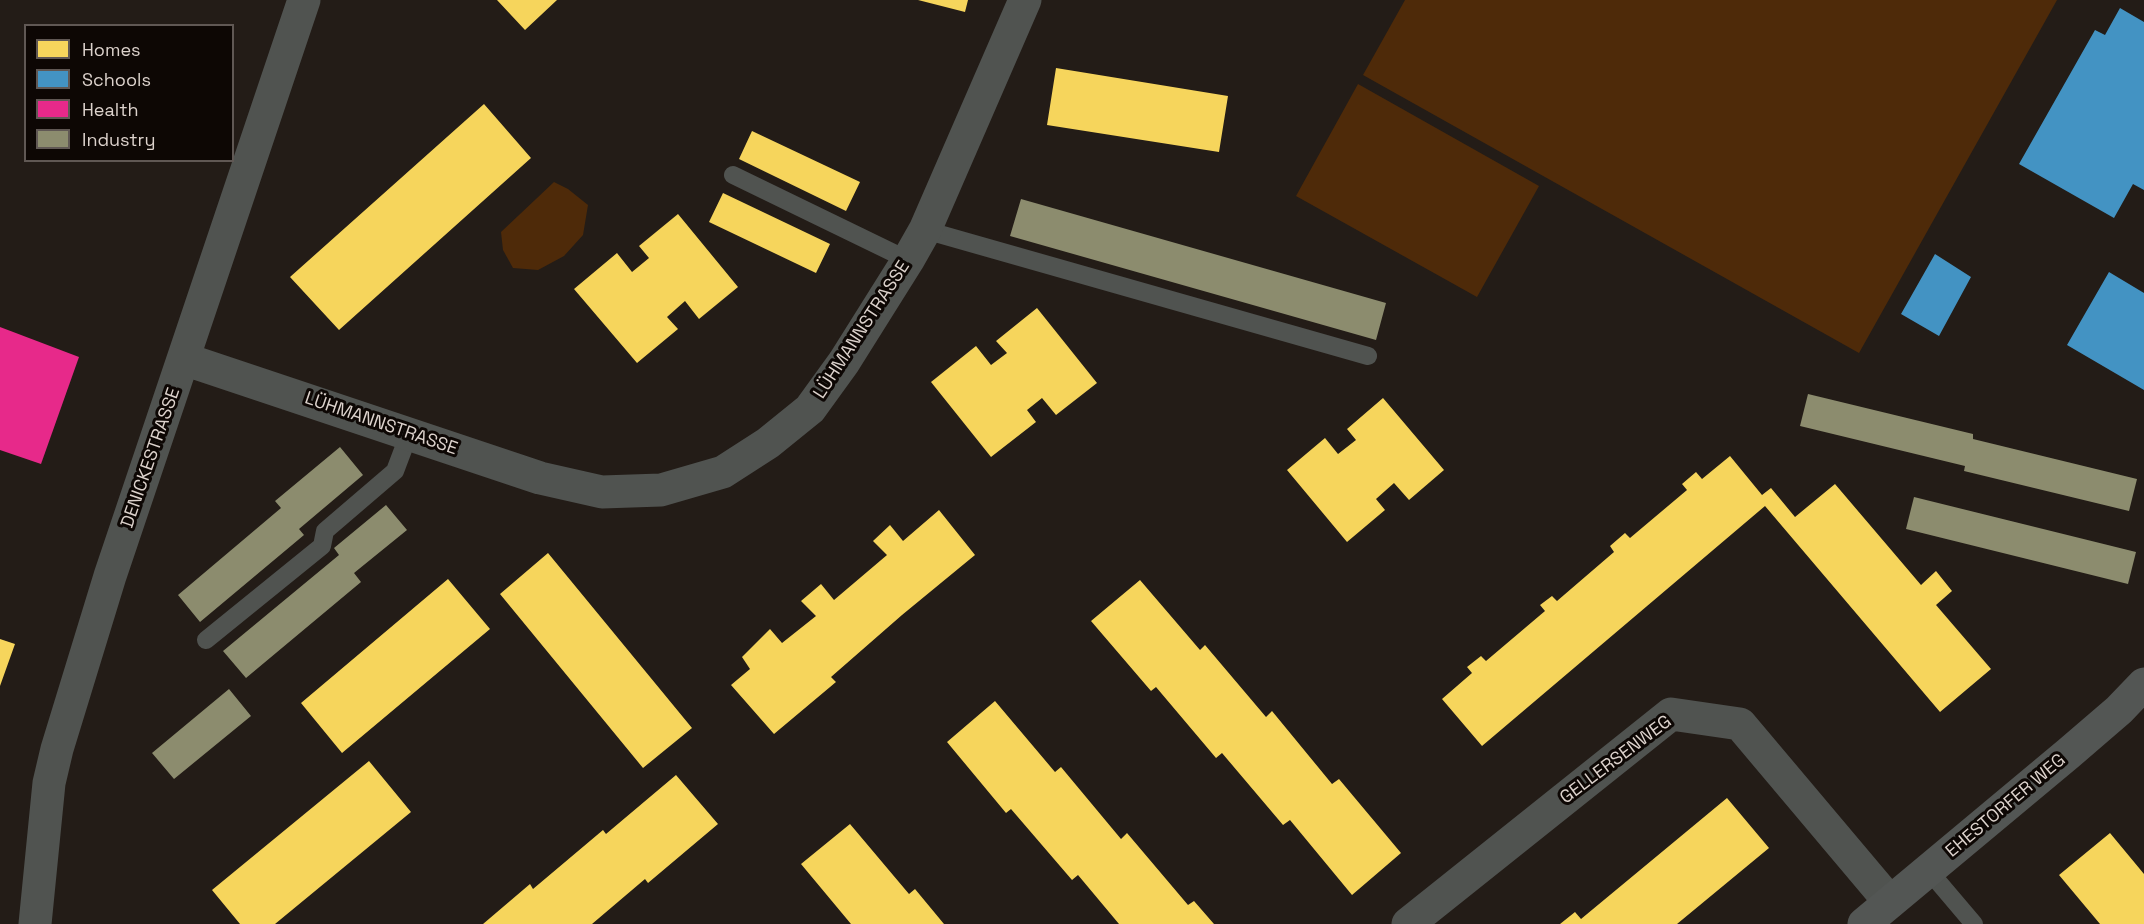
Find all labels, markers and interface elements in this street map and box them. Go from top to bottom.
legend [24,24,234,162]
text: Homes [82,38,141,61]
text: Schools [82,68,151,91]
text: Health [82,98,139,121]
text: Industry [82,128,155,151]
street label: LÜHMANNSTRASSE [809,257,915,403]
street label: DENICKESTRASSE [117,385,185,531]
street label: LÜHMANNSTRASSE [302,388,460,460]
street label: GELLERSENWEG [1556,711,1676,809]
street label: EHESTORFER WEG [1942,750,2070,862]

